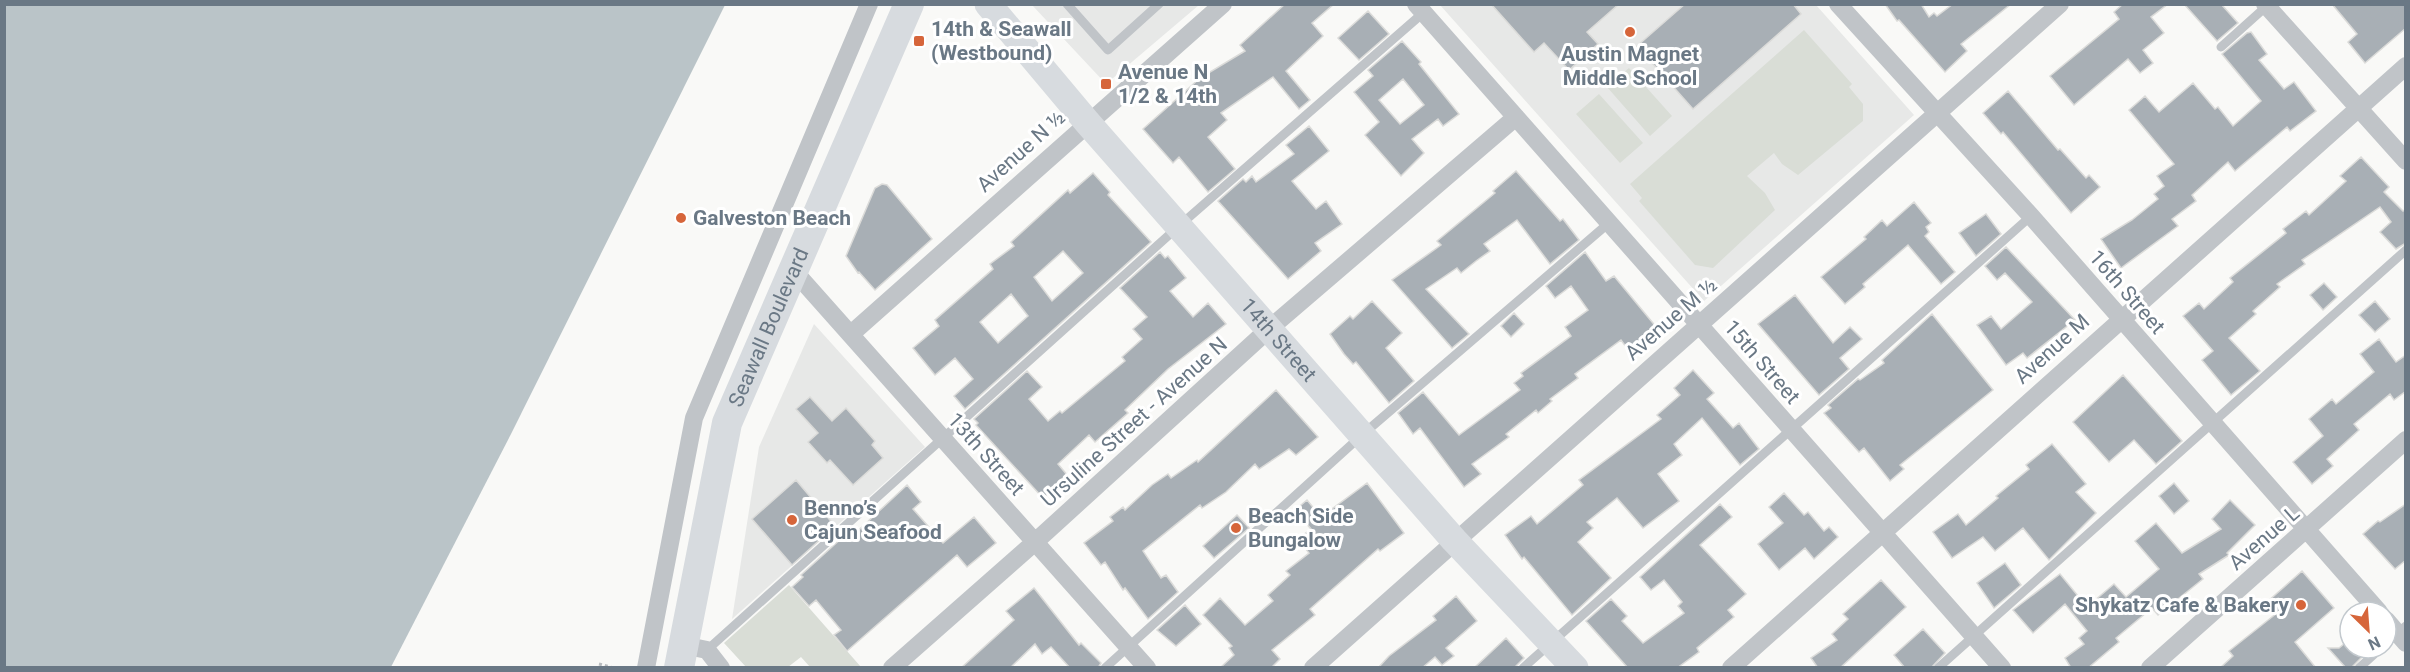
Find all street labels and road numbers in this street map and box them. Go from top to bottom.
street label: Avenue N ½ [972,105,1070,197]
street label: Seawall Boulevard [724,244,814,410]
street label: 16th Street [2084,245,2170,339]
street label: Avenue M ½ [1620,273,1722,365]
street label: 14th Street [1235,293,1321,387]
street label: Avenue M [2010,309,2094,389]
street label: 15th Street [1719,315,1805,409]
street label: Ursuline Street - Avenue N [1036,332,1232,512]
street label: 13th Street [943,408,1029,500]
street label: Avenue L [2224,501,2304,575]

